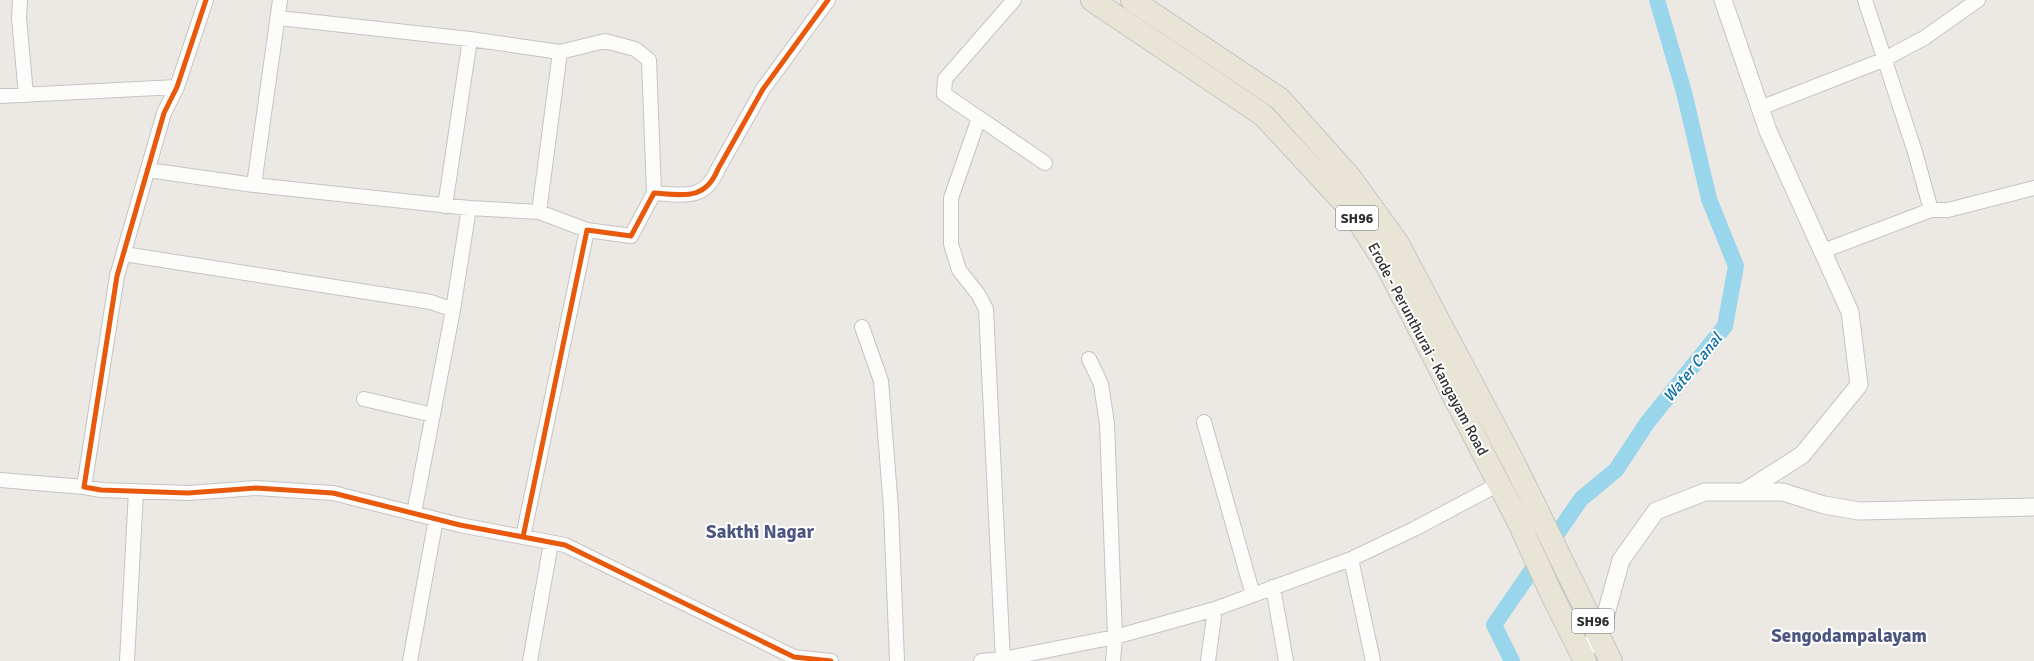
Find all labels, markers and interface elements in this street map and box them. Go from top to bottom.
road number: SH96 [1336,206,1378,230]
street label: Erode - Perunthurai - Kangayam Road [1364,239,1492,459]
water label: Water Canal [1659,328,1727,406]
district label: Sakthi Nagar [706,520,814,544]
road number: SH96 [1572,609,1614,633]
district label: Sengodampalayam [1771,624,1927,648]

